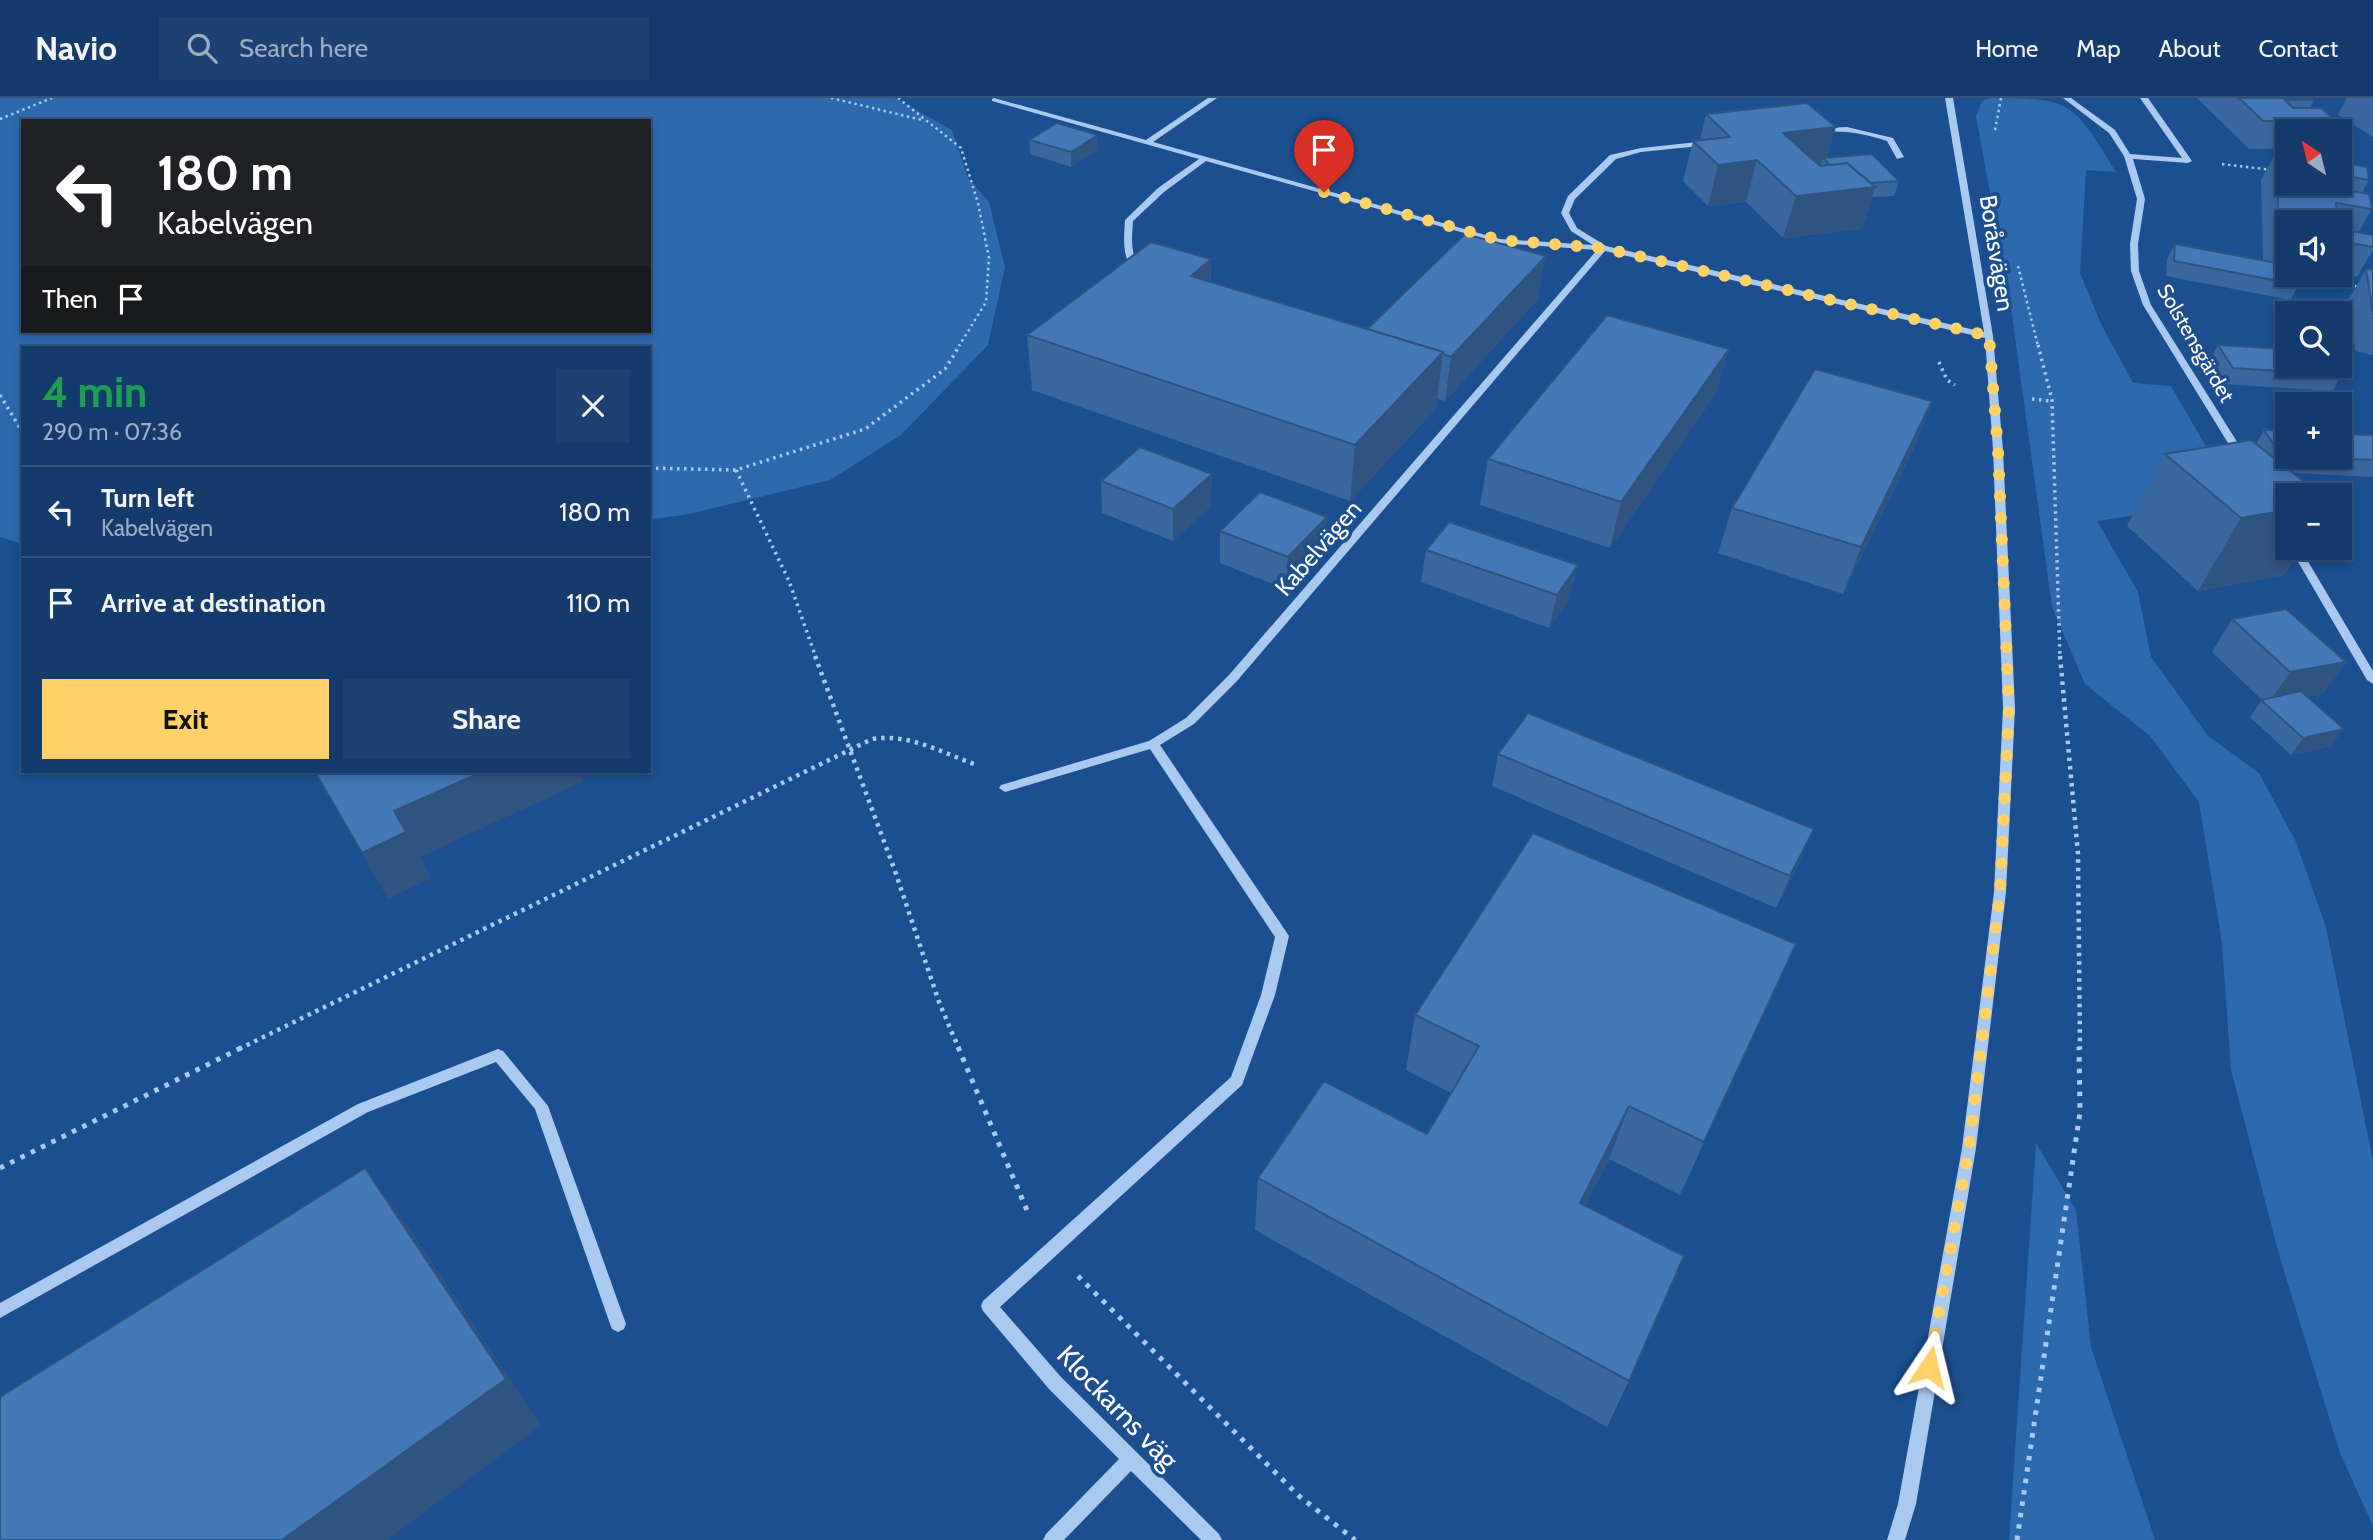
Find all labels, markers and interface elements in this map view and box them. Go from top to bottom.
search box [159,17,649,80]
text: Navio [35,28,117,68]
icon: search [183,29,221,67]
text: Search here [239,32,368,64]
text: Home [1975,34,2038,63]
text: Map [2076,34,2121,63]
text: About [2159,34,2221,63]
text: Contact [2259,34,2338,63]
north arrow [2275,119,2352,196]
map controls [2275,119,2352,560]
pin [1294,120,1354,192]
icon: arrive [1305,131,1343,169]
text: 180 m [157,143,293,202]
icon: left [42,147,133,238]
street label: Boråsvägen [1974,193,2020,313]
text: Kabelvägen [157,203,313,242]
button: sound [2275,210,2352,287]
icon: arrive [112,280,150,318]
street label: Solstensgärdet [2152,280,2240,406]
text: Then [42,283,98,315]
button: search [2275,301,2352,378]
text: 4 min [42,366,147,418]
button: close [556,369,630,443]
button: + [2275,392,2352,469]
text: 290 m · 07:36 [42,418,182,446]
text: Turn left [101,482,194,514]
button: − [2275,483,2352,560]
icon: left [42,493,80,531]
street label: Kabelvägen [1269,494,1367,602]
text: 180 m [559,496,630,528]
text: Kabelvägen [101,514,213,542]
icon: arrive [42,584,80,622]
text: Arrive at destination [101,587,326,619]
text: 110 m [566,587,630,619]
button: Exit [42,679,329,759]
button: Share [343,679,630,759]
position arrow [1892,1330,1966,1404]
street label: Klockarns väg [1050,1338,1186,1477]

